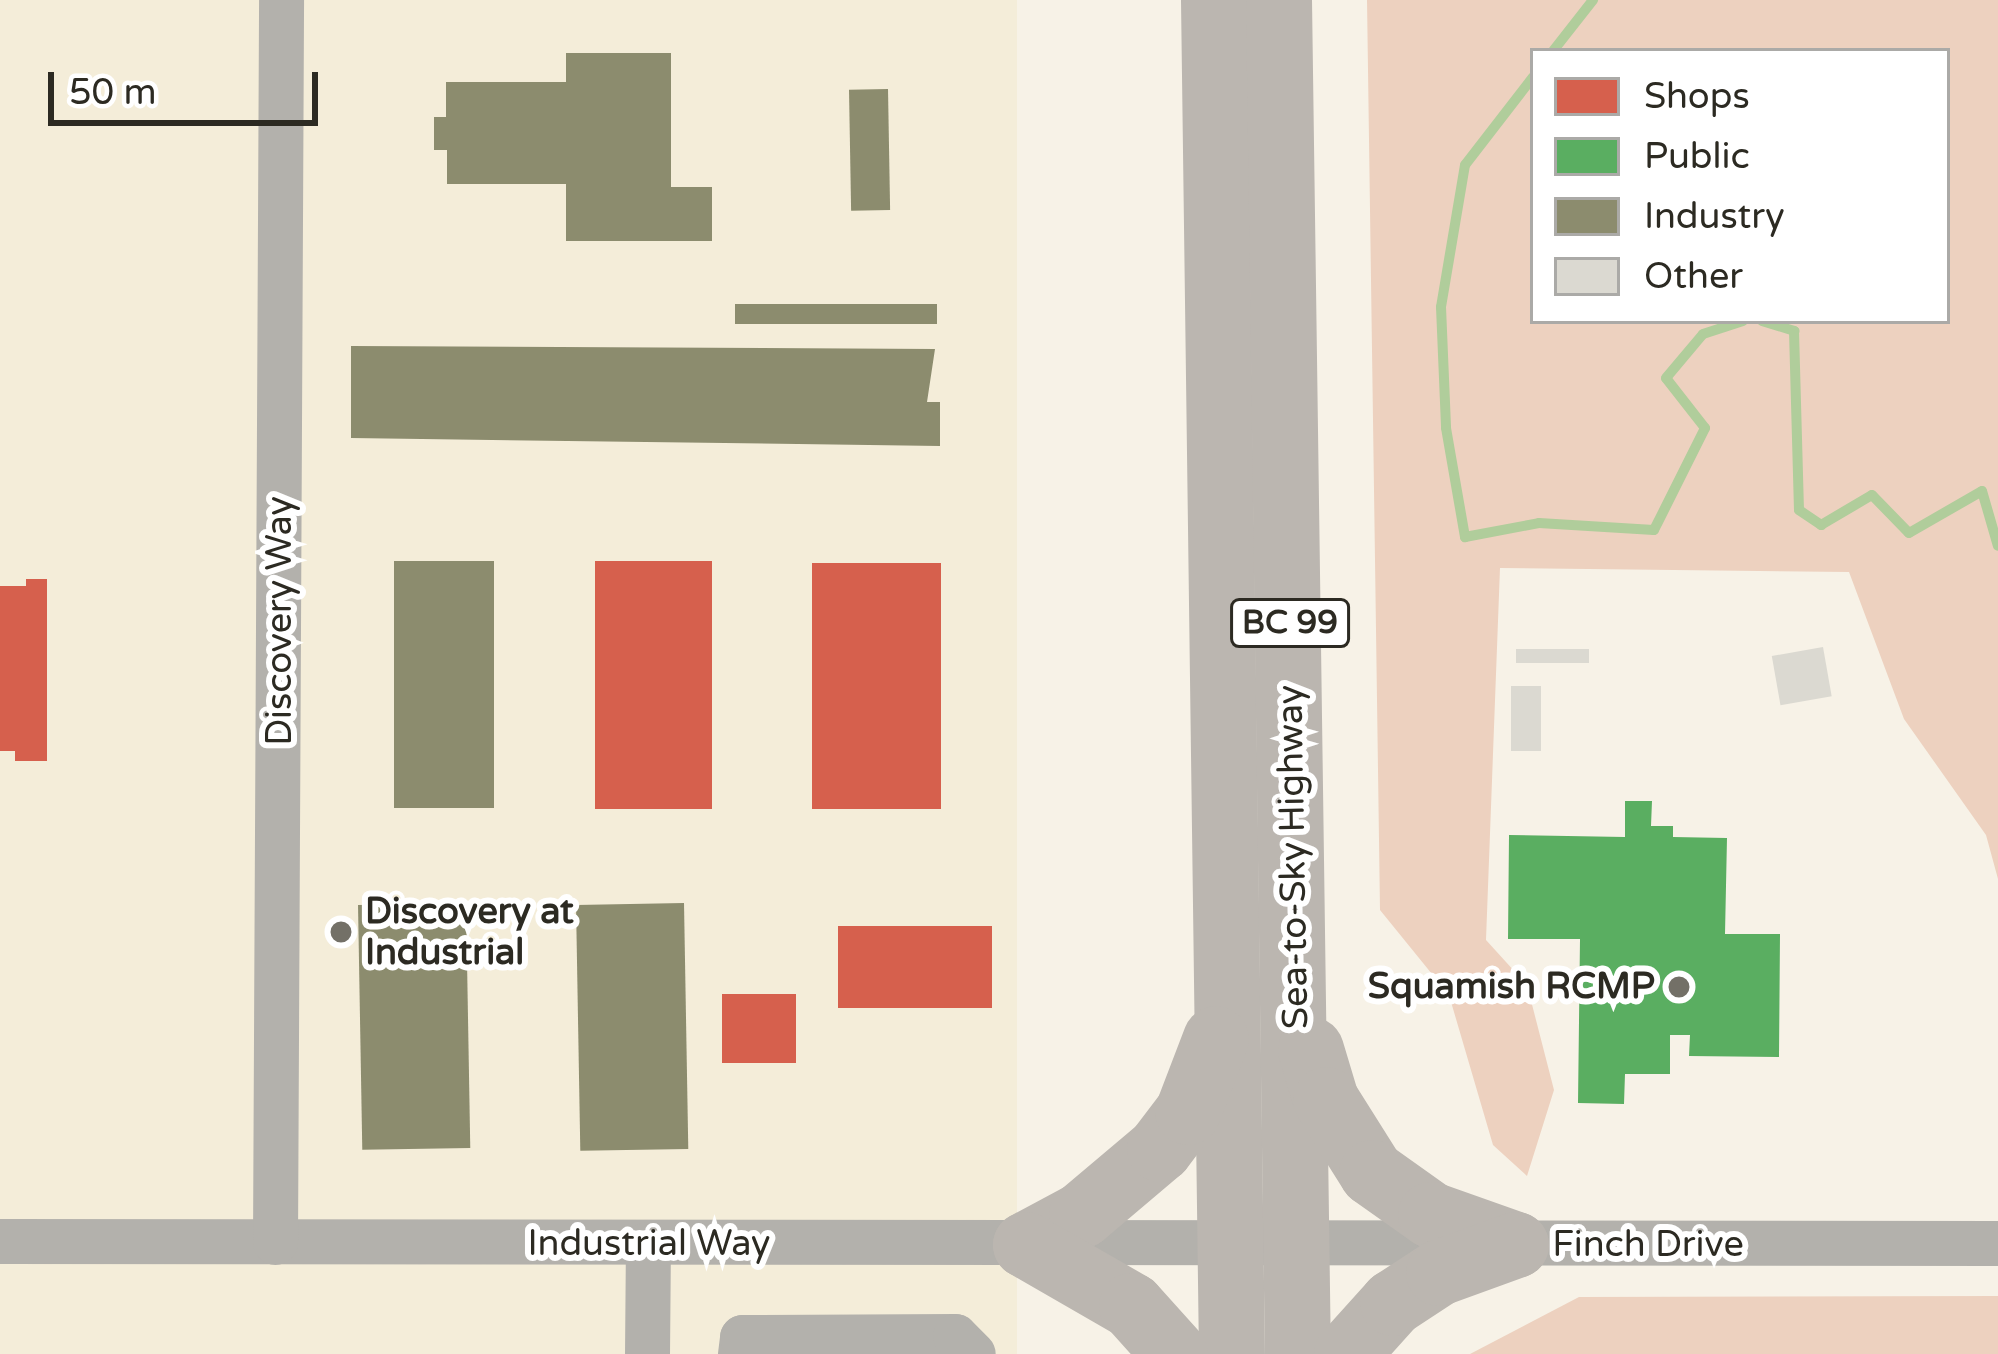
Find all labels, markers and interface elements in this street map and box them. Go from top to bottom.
scale bar [54,48,324,122]
legend [1530,48,1950,324]
text: 50 m [69,71,157,114]
text: Shops [1644,75,1750,118]
text: Public [1644,135,1750,178]
text: Industry [1644,195,1784,238]
text: Other [1644,255,1743,298]
street label: Discovery Way [258,496,302,746]
road number: BC 99 [1230,596,1350,650]
street label: Sea-to-Sky Highway [1268,685,1318,1029]
place label: Discovery at Industrial [365,889,574,974]
marker: Discovery at Industrial [328,919,354,945]
place label: Squamish RCMP [1368,965,1655,1009]
marker: Squamish RCMP [1666,974,1692,1000]
street label: Industrial Way [528,1222,770,1266]
street label: Finch Drive [1552,1223,1744,1267]

